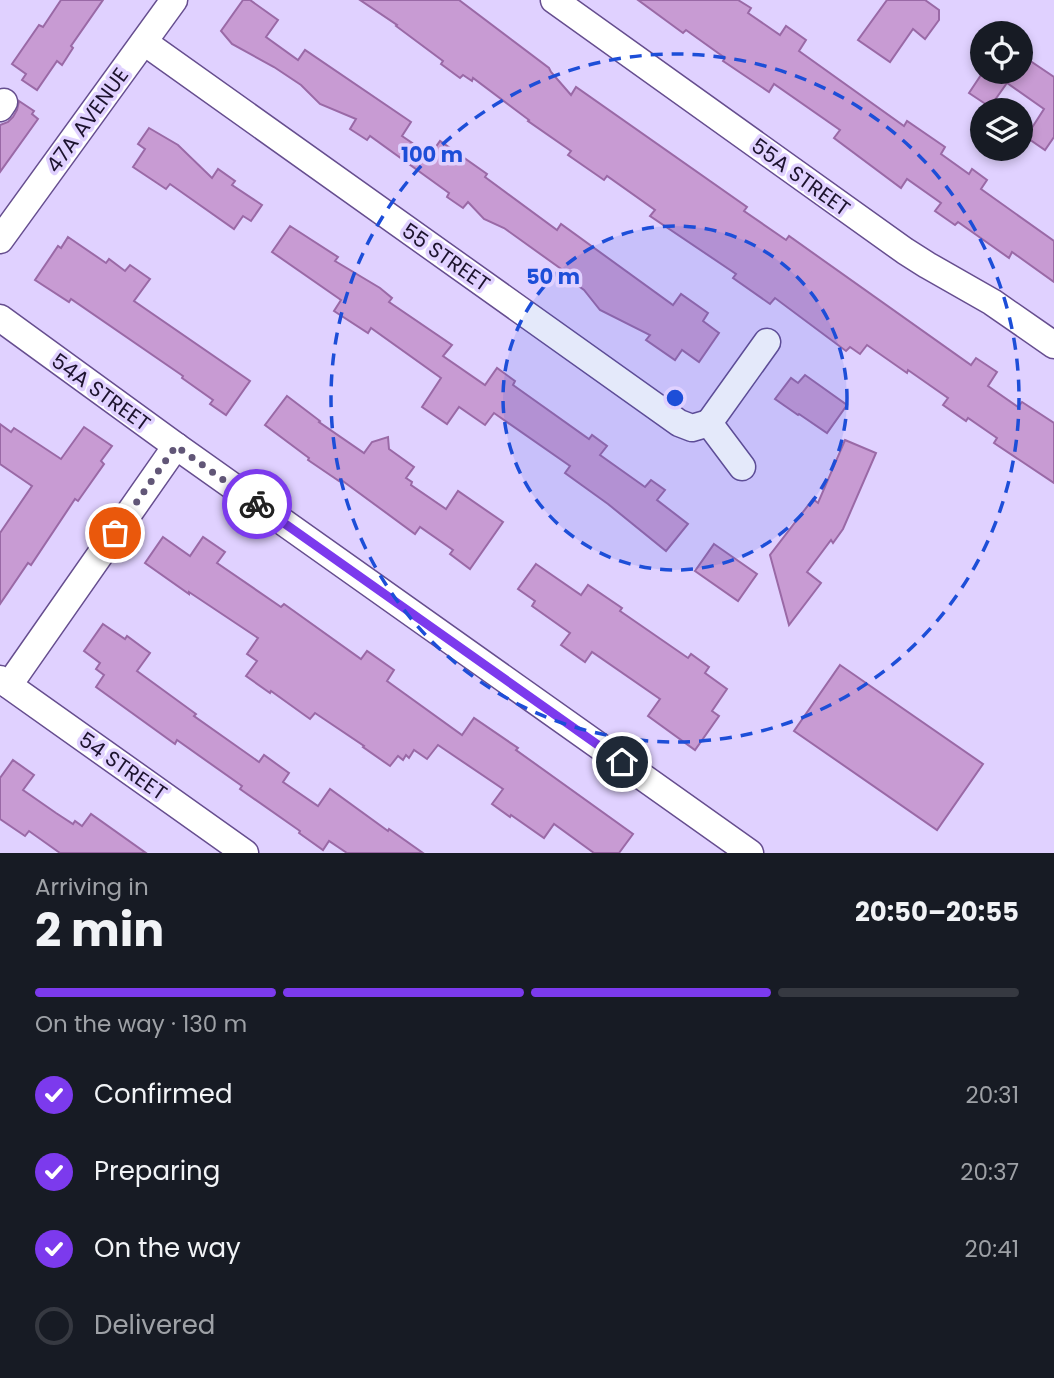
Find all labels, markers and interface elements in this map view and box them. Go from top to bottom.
map controls [970,21,1033,161]
button: locate [970,21,1033,84]
street label: 47A AVENUE [39,62,135,178]
button: layers [970,98,1033,161]
street label: 55A STREET [746,131,856,223]
text: 100 m [401,140,463,169]
street label: 55 STREET [396,216,496,298]
text: 50 m [526,262,580,291]
street label: 54A STREET [46,346,156,438]
centre of rings [663,386,687,410]
courier [222,469,292,539]
icon: bike [238,485,276,523]
pin [85,503,145,563]
icon: bag [96,514,134,552]
street label: 54 STREET [73,725,173,807]
pin [592,732,652,792]
icon: home [603,743,641,781]
text: Arriving in [35,871,149,903]
text: 20:50–20:55 [855,894,1019,930]
text: 2 min [35,898,164,962]
text: On the way · 130 m [35,1008,247,1040]
icon: check [35,1076,73,1114]
text: Confirmed [94,1076,232,1112]
text: 20:31 [966,1079,1019,1111]
icon: check [35,1153,73,1191]
text: Preparing [94,1153,220,1189]
text: 20:37 [960,1156,1019,1188]
icon: check [35,1230,73,1268]
text: On the way [94,1230,241,1266]
text: 20:41 [965,1233,1019,1265]
text: Delivered [94,1307,215,1343]

